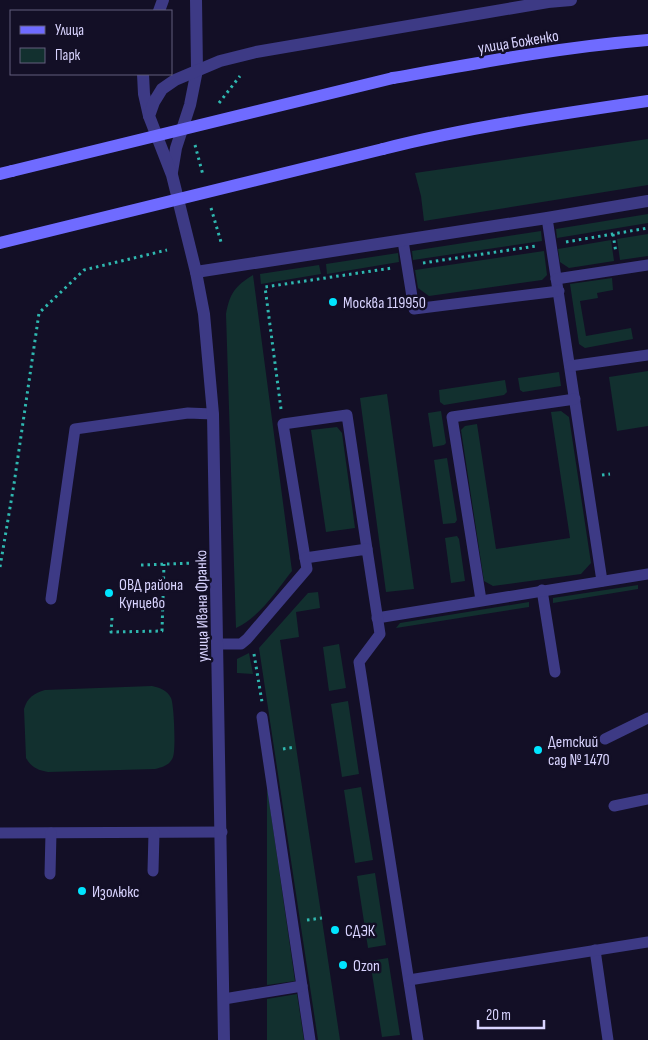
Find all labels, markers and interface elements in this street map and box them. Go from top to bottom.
legend [10,10,172,75]
text: Улица [55,21,84,40]
street label: улица Боженко [476,27,560,58]
text: Парк [55,46,81,65]
place label: Москва 119950 [343,294,426,313]
marker: Москва 119950 [327,296,339,308]
street label: улица Ивана Франко [192,550,213,662]
place label: ОВД района Кунцево [119,576,183,613]
marker: ОВД района Кунцево [103,587,115,599]
place label: Детский сад № 1470 [548,733,610,770]
marker: Детский сад № 1470 [532,744,544,756]
place label: Изолюкс [92,883,139,902]
marker: Изолюкс [76,885,88,897]
place label: СДЭК [345,922,376,941]
marker: СДЭК [329,924,341,936]
place label: Ozon [353,957,380,976]
marker: Ozon [337,959,349,971]
scale bar [478,998,544,1030]
text: 20 m [486,1006,511,1025]

